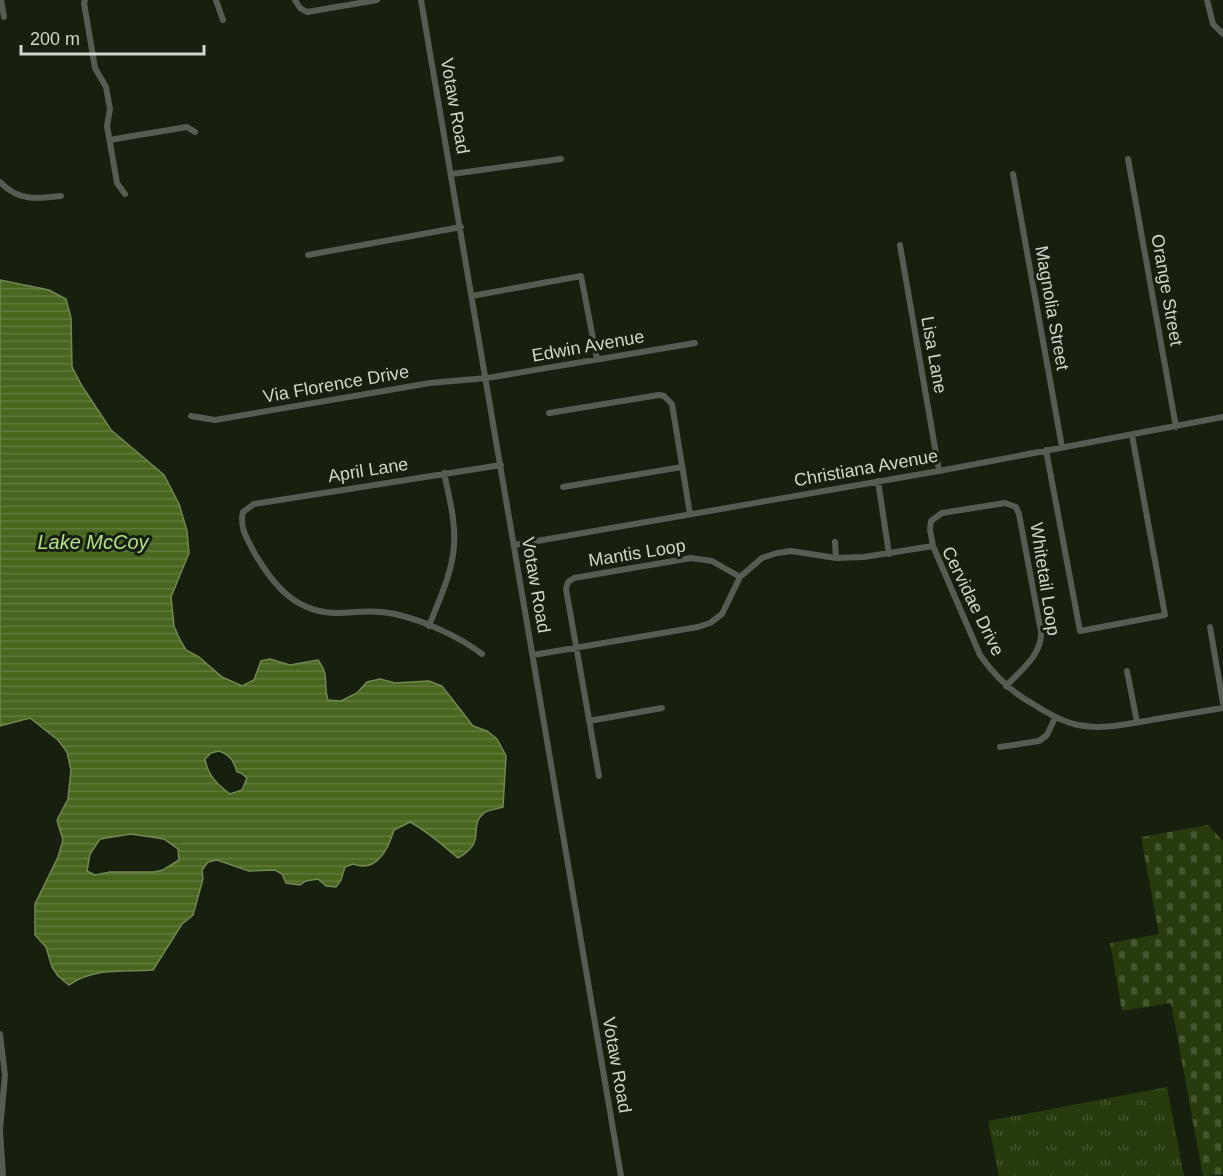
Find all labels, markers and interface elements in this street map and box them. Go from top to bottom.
scale bar [21,18,204,56]
text: 200 m [30,29,80,49]
street label: Votaw Road [437,56,473,156]
street label: Orange Street [1147,233,1187,347]
street label: Magnolia Street [1031,244,1073,372]
street label: Lisa Lane [917,315,951,395]
street label: Edwin Avenue [530,326,646,366]
street label: Via Florence Drive [262,361,410,407]
street label: Christiana Avenue [792,445,940,491]
street label: April Lane [326,454,410,486]
street label: Whitetail Loop [1026,521,1064,637]
water label: Lake McCoy [37,531,150,553]
street label: Votaw Road [518,535,554,635]
street label: Mantis Loop [587,535,687,571]
street label: Cervidae Drive [938,543,1008,659]
street label: Votaw Road [599,1015,635,1115]

